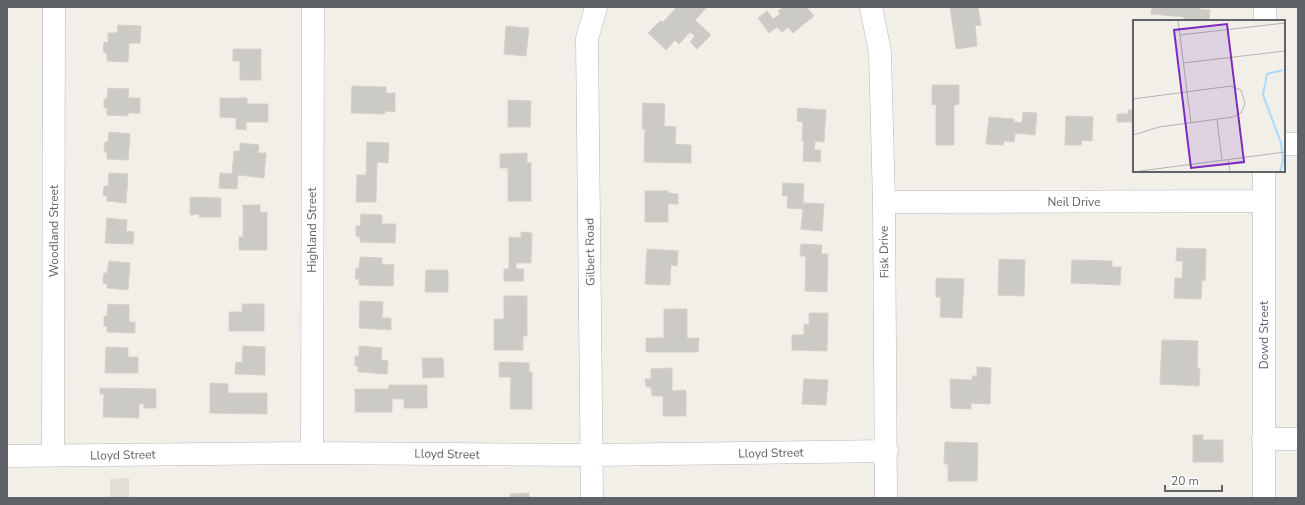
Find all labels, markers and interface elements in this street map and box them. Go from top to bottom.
inset map [1133,20,1285,172]
street label: Woodland Street [46,184,62,277]
street label: Highland Street [304,187,320,273]
street label: Neil Drive [1047,194,1101,210]
street label: Gilbert Road [581,218,599,286]
street label: Fisk Drive [876,226,892,278]
street label: Dowd Street [1256,300,1272,369]
street label: Lloyd Street [738,444,805,462]
street label: Lloyd Street [414,445,481,463]
street label: Lloyd Street [90,446,157,464]
scale bar [1165,467,1222,493]
text: 20 m [1171,473,1199,489]

